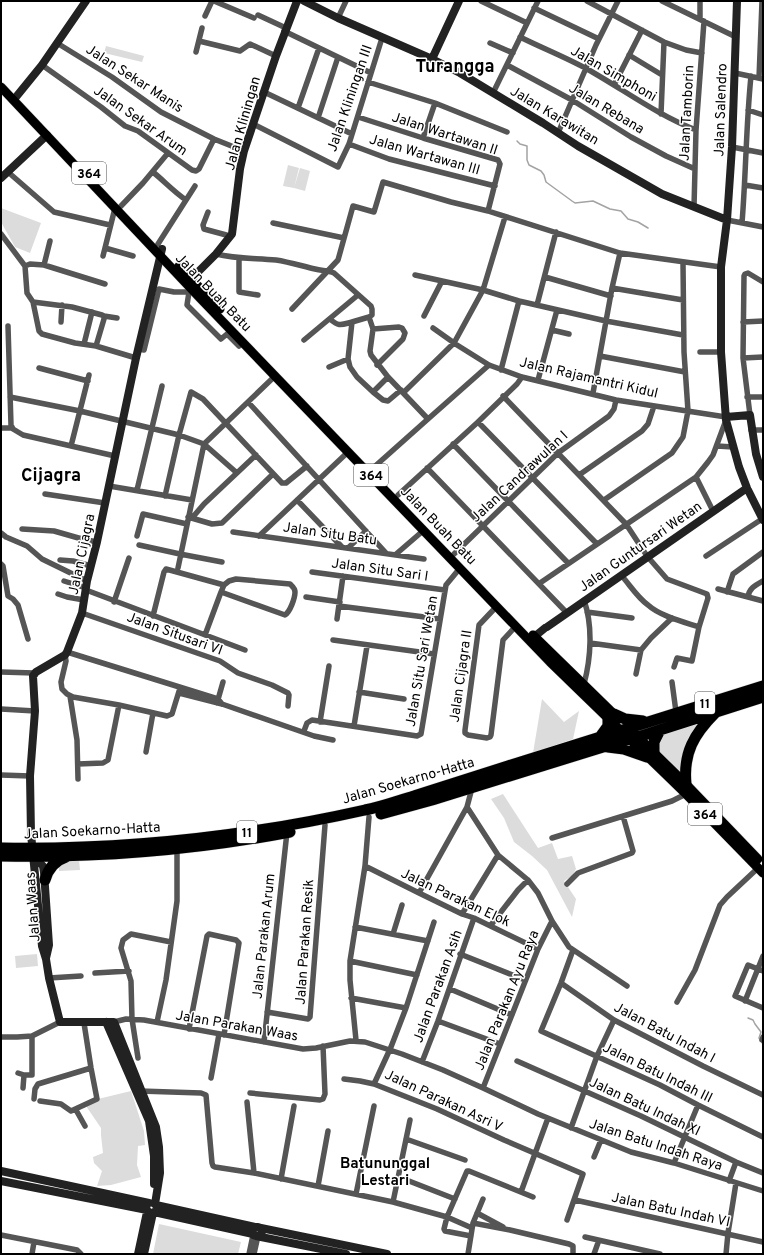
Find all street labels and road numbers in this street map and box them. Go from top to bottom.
street label: Jalan Sekar Manis [82,41,186,117]
street label: Jalan Kliningan III [324,43,377,154]
street label: Jalan Simphoni [567,43,659,106]
street label: Jalan Salendro [711,63,732,157]
street label: Jalan Tamborin [676,65,699,162]
street label: Jalan Kliningan [222,75,265,172]
street label: Jalan Rebana [566,80,647,138]
street label: Jalan Sekar Arum [90,83,190,160]
street label: Jalan Karawitan [507,83,602,149]
street label: Jalan Wartawan II [389,109,500,160]
street label: Jalan Wartawan III [367,131,482,179]
road number: 364 [72,162,106,184]
street label: Jalan Buah Batu [171,250,255,336]
street label: Jalan Rajamantri Kidul [518,354,660,403]
street label: Jalan Candrawulan I [468,428,572,526]
road number: 364 [354,464,388,486]
street label: Jalan Buah Batu [396,483,480,569]
street label: Jalan Guntursari Wetan [576,498,706,596]
street label: Jalan Cijagra [66,512,99,596]
street label: Jalan Situ Batu [282,519,378,549]
street label: Jalan Situ Sari I [330,555,429,586]
street label: Jalan Situ Sari Wetan [403,594,442,728]
street label: Jalan Situsari VI [124,609,225,660]
street label: Jalan Cijagra II [447,629,476,724]
road number: 11 [695,692,715,714]
street label: Jalan Soekarno-Hatta [340,754,476,808]
road number: 364 [688,803,722,825]
street label: Jalan Soekarno-Hatta [23,819,161,844]
road number: 11 [237,821,257,843]
street label: Jalan Parakan Elok [398,865,513,931]
street label: Jalan Waas [23,871,44,942]
street label: Jalan Parakan Arum [249,873,280,1000]
street label: Jalan Parakan Resik [293,879,318,1005]
street label: Jalan Parakan Asih [410,928,467,1045]
street label: Jalan Parakan Ayu Raya [471,928,543,1073]
street label: Jalan Batu Indah I [611,999,718,1067]
street label: Jalan Parakan Waas [174,1007,299,1046]
street label: Jalan Batu Indah III [600,1039,715,1107]
street label: Jalan Parakan Asri V [382,1067,505,1136]
street label: Jalan Batu Indah XI [586,1074,703,1141]
street label: Jalan Batu Indah Raya [587,1116,724,1175]
street label: Jalan Batu Indah VI [610,1190,732,1231]

